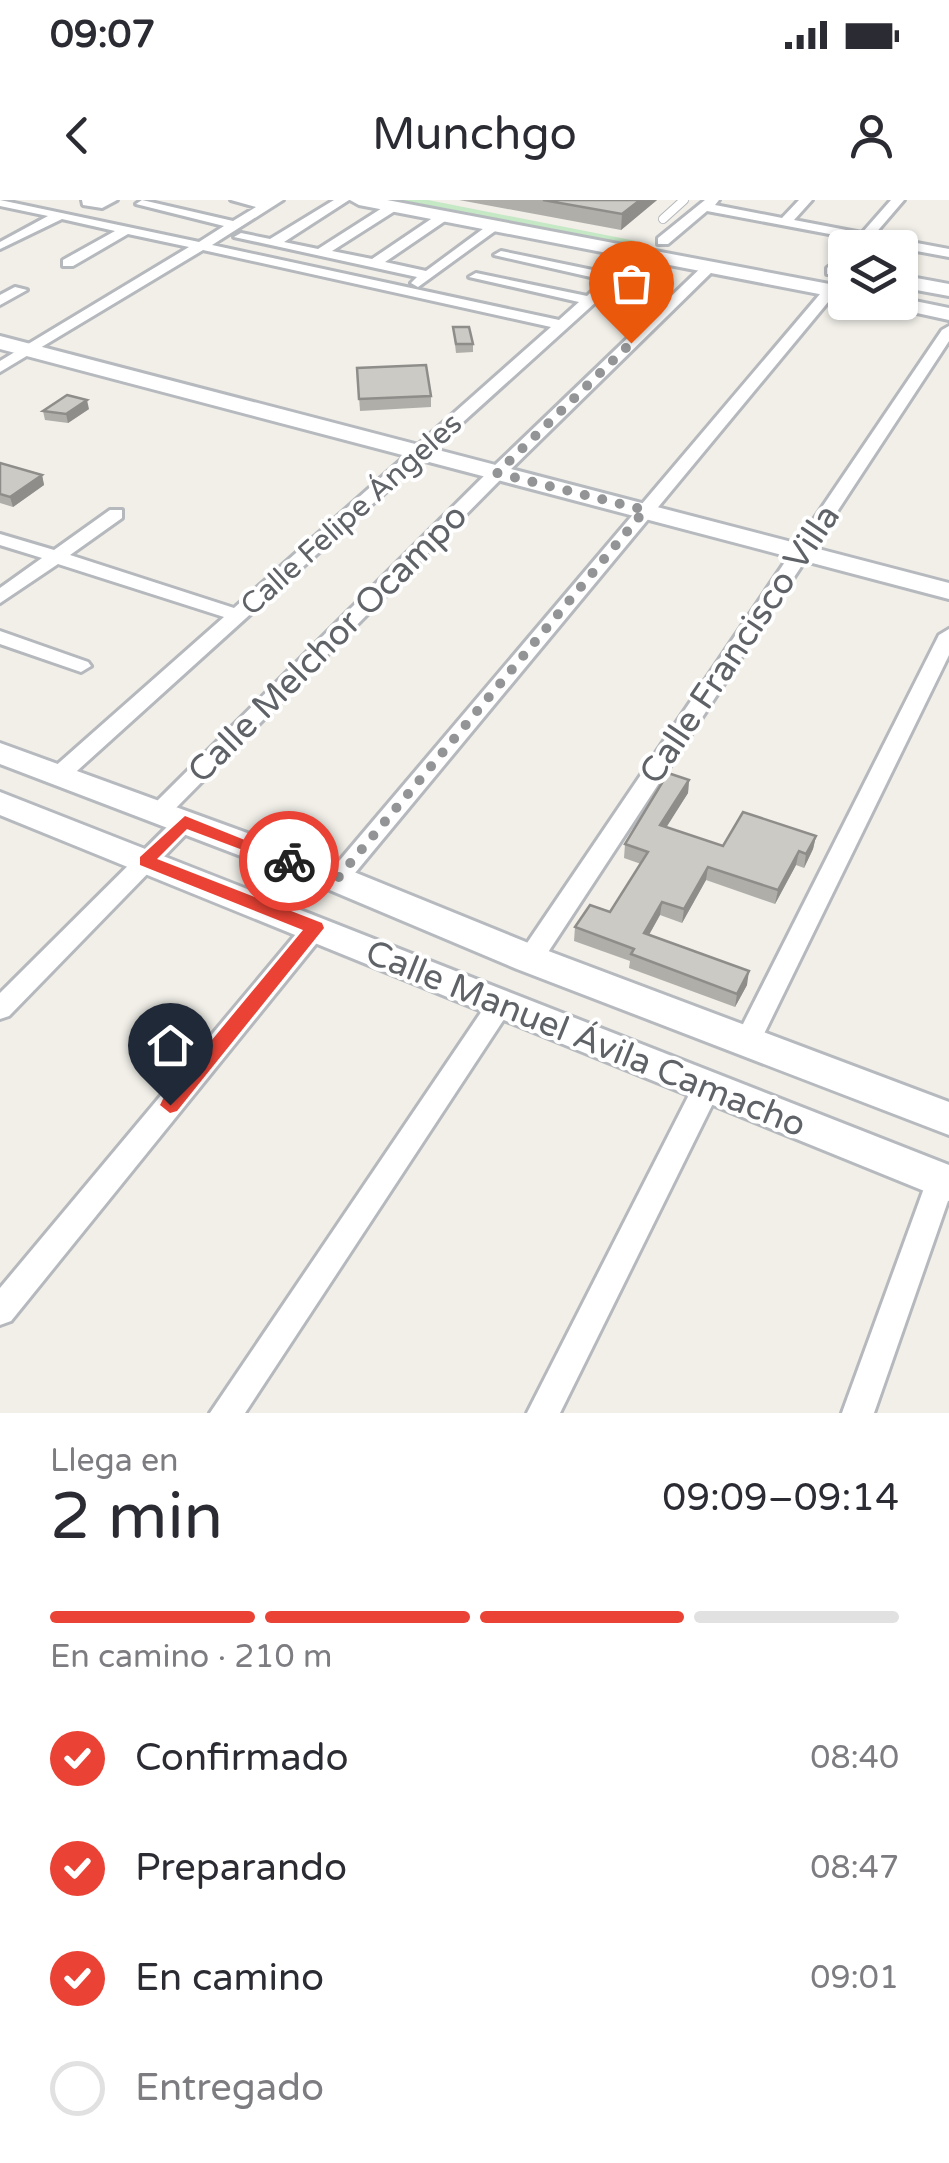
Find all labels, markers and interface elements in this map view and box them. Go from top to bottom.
text: 09:07 [50,12,155,58]
icon: back [50,108,105,163]
text: Munchgo [372,108,577,162]
icon: person [844,108,899,163]
map controls [828,230,918,320]
button: layers [828,230,918,320]
pin [589,241,674,344]
icon: bag [604,256,659,311]
street label: Calle Felipe Ángeles [233,405,470,624]
street label: Calle Melchor Ocampo [179,495,476,792]
street label: Calle Francisco Villa [631,497,849,792]
courier [239,811,339,911]
icon: bike [262,834,317,889]
street label: Calle Manuel Ávila Camacho [360,931,812,1147]
pin [128,1003,213,1106]
icon: home [143,1018,198,1073]
text: Llega en [50,1442,179,1480]
text: 09:09–09:14 [662,1475,899,1521]
text: 2 min [50,1478,223,1557]
text: En camino · 210 m [50,1638,332,1676]
icon: check [50,1731,105,1786]
text: Confirmado [135,1735,349,1781]
text: 08:40 [810,1739,899,1777]
icon: check [50,1841,105,1896]
text: Preparando [135,1845,347,1891]
text: 08:47 [810,1849,899,1887]
icon: check [50,1951,105,2006]
text: En camino [135,1955,324,2001]
text: 09:01 [810,1959,899,1997]
text: Entregado [135,2065,324,2111]

